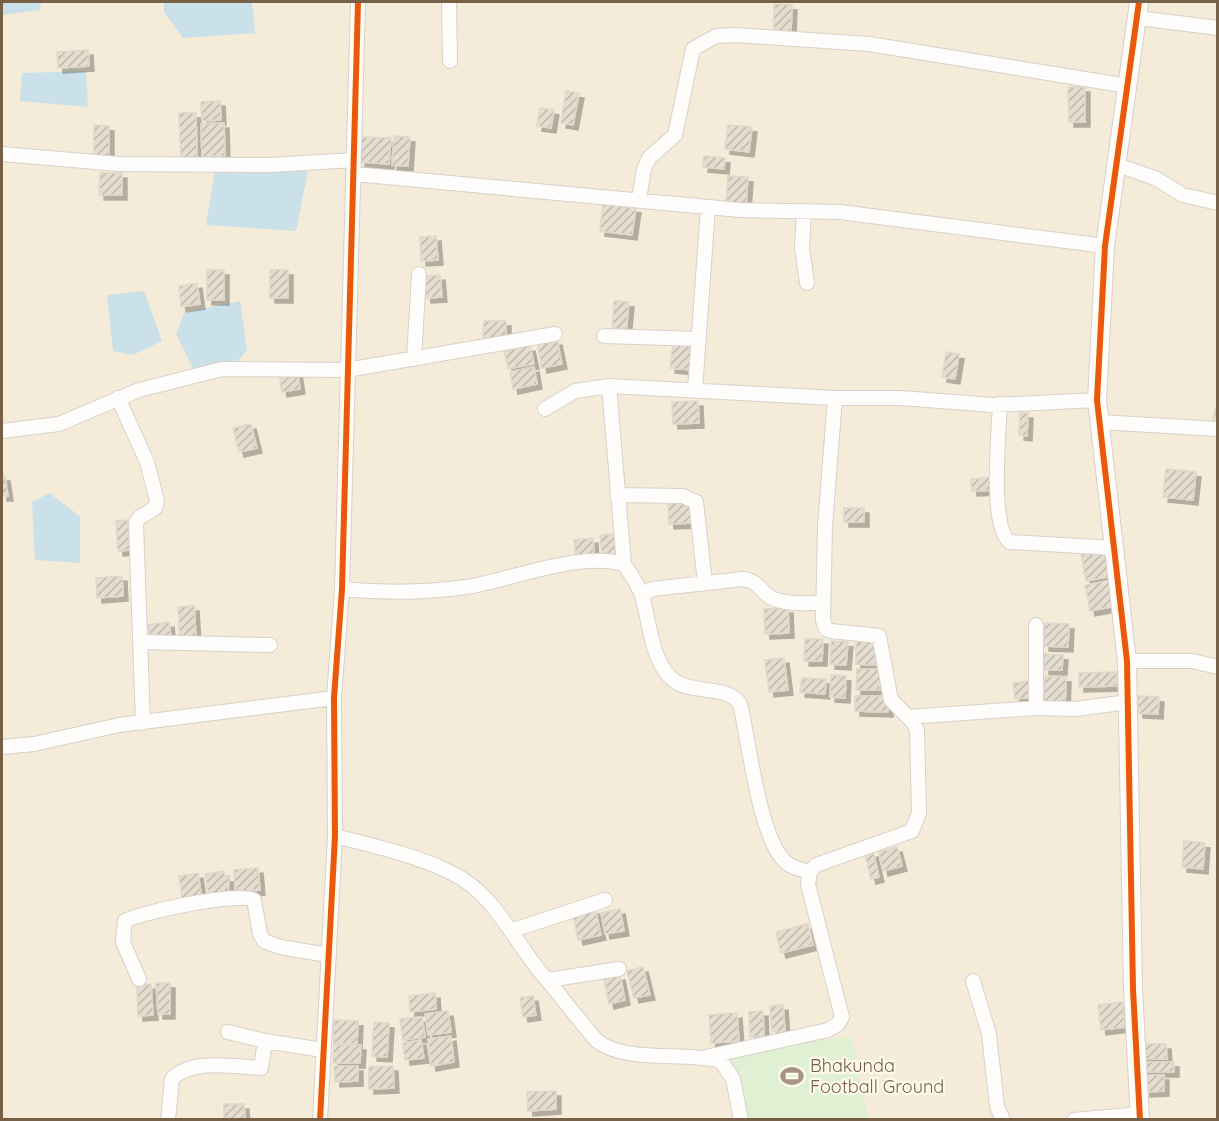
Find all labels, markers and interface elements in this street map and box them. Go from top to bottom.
place label: Bhakunda Football Ground [810,1054,944,1098]
sports icon: Bhakunda Football Ground [779,1063,805,1089]

